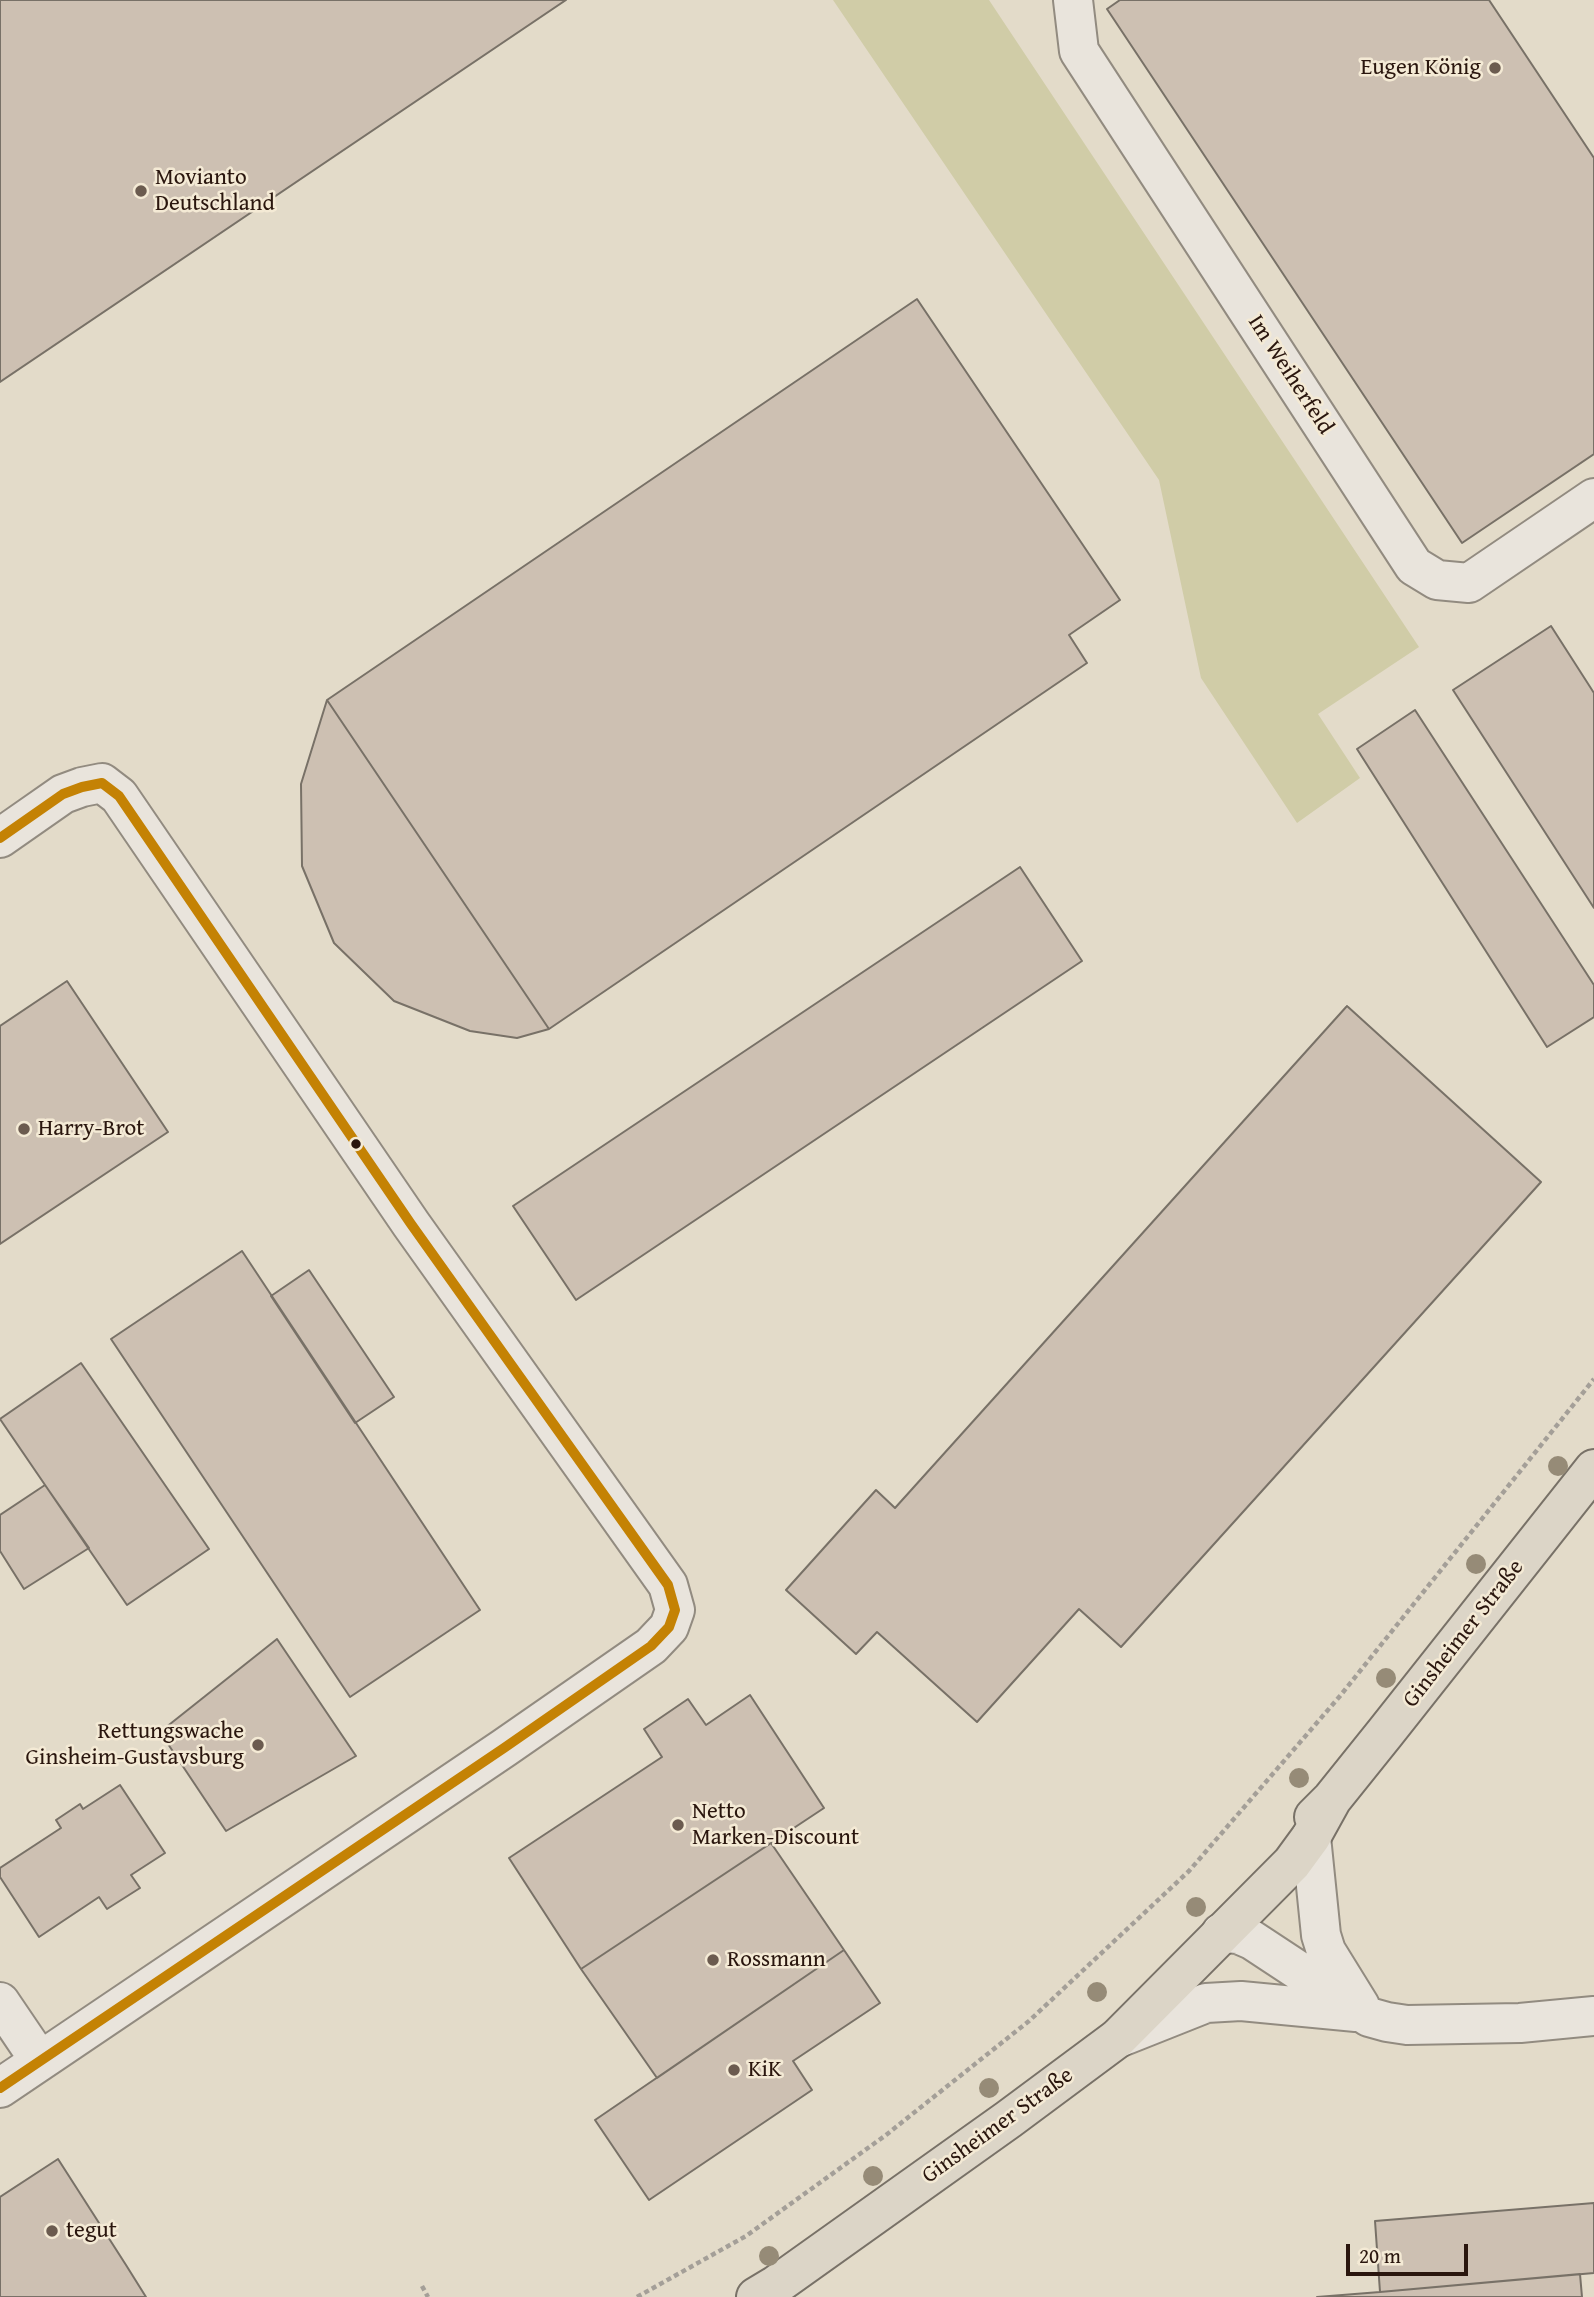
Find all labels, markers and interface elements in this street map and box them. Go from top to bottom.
place label: Eugen König [1361,54,1481,82]
marker: Eugen König [1487,60,1503,76]
place label: Movianto Deutschland [155,164,275,218]
marker: Movianto Deutschland [133,183,149,199]
street label: Im Weiherfeld [1241,310,1339,440]
place label: Harry-Brot [38,1115,144,1143]
marker: Harry-Brot [16,1121,32,1137]
unlabelled marker [349,1137,363,1151]
street label: Ginsheimer Straße [1398,1555,1530,1713]
place label: Rettungswache Ginsheim-Gustavsburg [25,1718,244,1772]
marker: Rettungswache Ginsheim-Gustavsburg [250,1737,266,1753]
place label: Netto Marken-Discount [692,1798,859,1852]
marker: Netto Marken-Discount [670,1817,686,1833]
place label: Rossmann [727,1946,826,1974]
marker: Rossmann [705,1952,721,1968]
place label: KiK [748,2056,782,2084]
marker: KiK [726,2062,742,2078]
street label: Ginsheimer Straße [917,2062,1079,2190]
place label: tegut [66,2217,117,2245]
marker: tegut [44,2223,60,2239]
scale bar [1349,2230,1472,2274]
text: 20 m [1359,2240,1401,2271]

